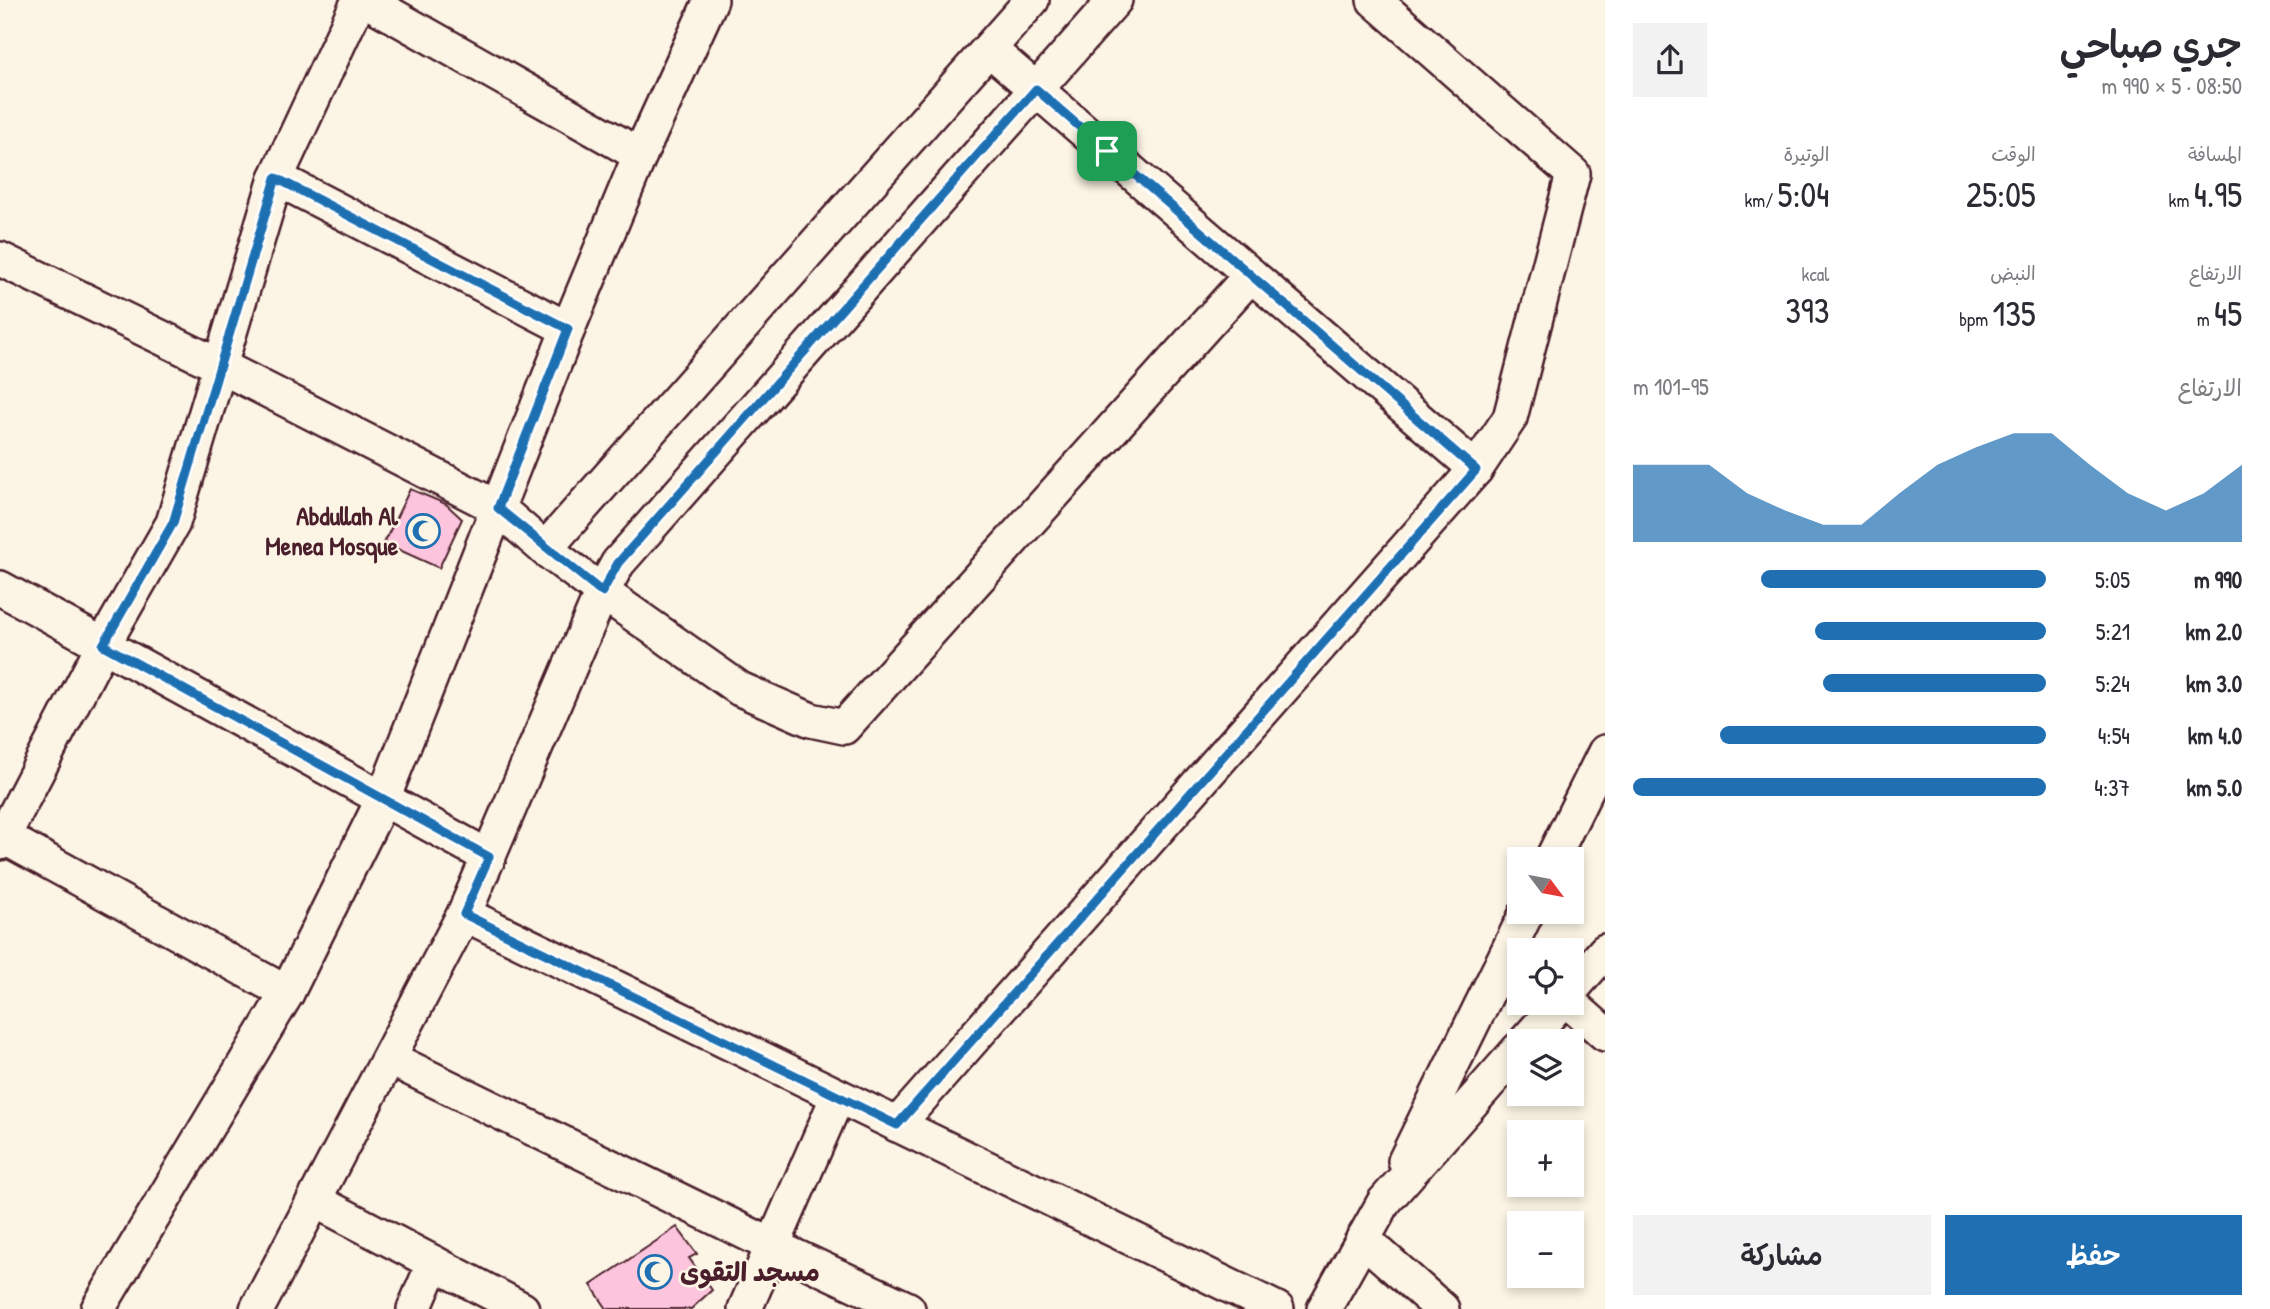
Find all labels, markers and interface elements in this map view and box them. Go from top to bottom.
text: جري صباحي [2060,18,2242,70]
button: share [1633,23,1707,97]
text: 08:50 · 5 × 990 m [2101,70,2242,101]
pin [1077,121,1137,181]
icon: arrive [1088,132,1126,170]
text: الوتيرة [1783,141,1829,167]
text: الوقت [1991,141,2036,167]
text: المسافة [2188,141,2242,167]
text: 5:04 [1778,171,1829,218]
text: 25:05 [1966,171,2036,218]
text: 4.95 [2194,171,2242,218]
text: /km [1744,187,1778,213]
text: km [2169,187,2194,213]
text: النبض [1990,260,2036,286]
text: الارتفاع [2189,260,2242,286]
text: kcal [1802,261,1829,287]
text: 393 [1785,287,1829,334]
text: 135 [1992,290,2036,337]
text: 45 [2214,290,2242,337]
text: bpm [1959,306,1992,332]
text: m [2197,306,2214,332]
text: 95–101 m [1633,371,1709,402]
text: الارتفاع [2178,372,2242,403]
place label: Abdullah Al Menea Mosque [265,498,399,564]
mosque icon: Abdullah Al Menea Mosque [404,512,442,550]
text: 5:05 [2095,564,2130,595]
text: 990 m [2194,564,2242,595]
text: 5:21 [2096,616,2130,647]
text: 2.0 km [2186,616,2242,647]
text: 5:24 [2096,668,2130,699]
text: 3.0 km [2186,668,2242,699]
text: 4:54 [2098,720,2130,751]
text: 4.0 km [2188,720,2242,751]
text: 4:37 [2094,772,2130,803]
text: 5.0 km [2187,772,2242,803]
north arrow [1507,847,1584,924]
map controls [1507,847,1584,1288]
button: locate [1507,938,1584,1015]
button: layers [1507,1029,1584,1106]
button: + [1507,1120,1584,1197]
button: − [1507,1211,1584,1288]
button: مشاركة [1633,1215,1931,1295]
button: حفظ [1945,1215,2242,1295]
mosque icon: مسجد التقوى [636,1253,674,1291]
place label: مسجد التقوى [680,1254,820,1289]

